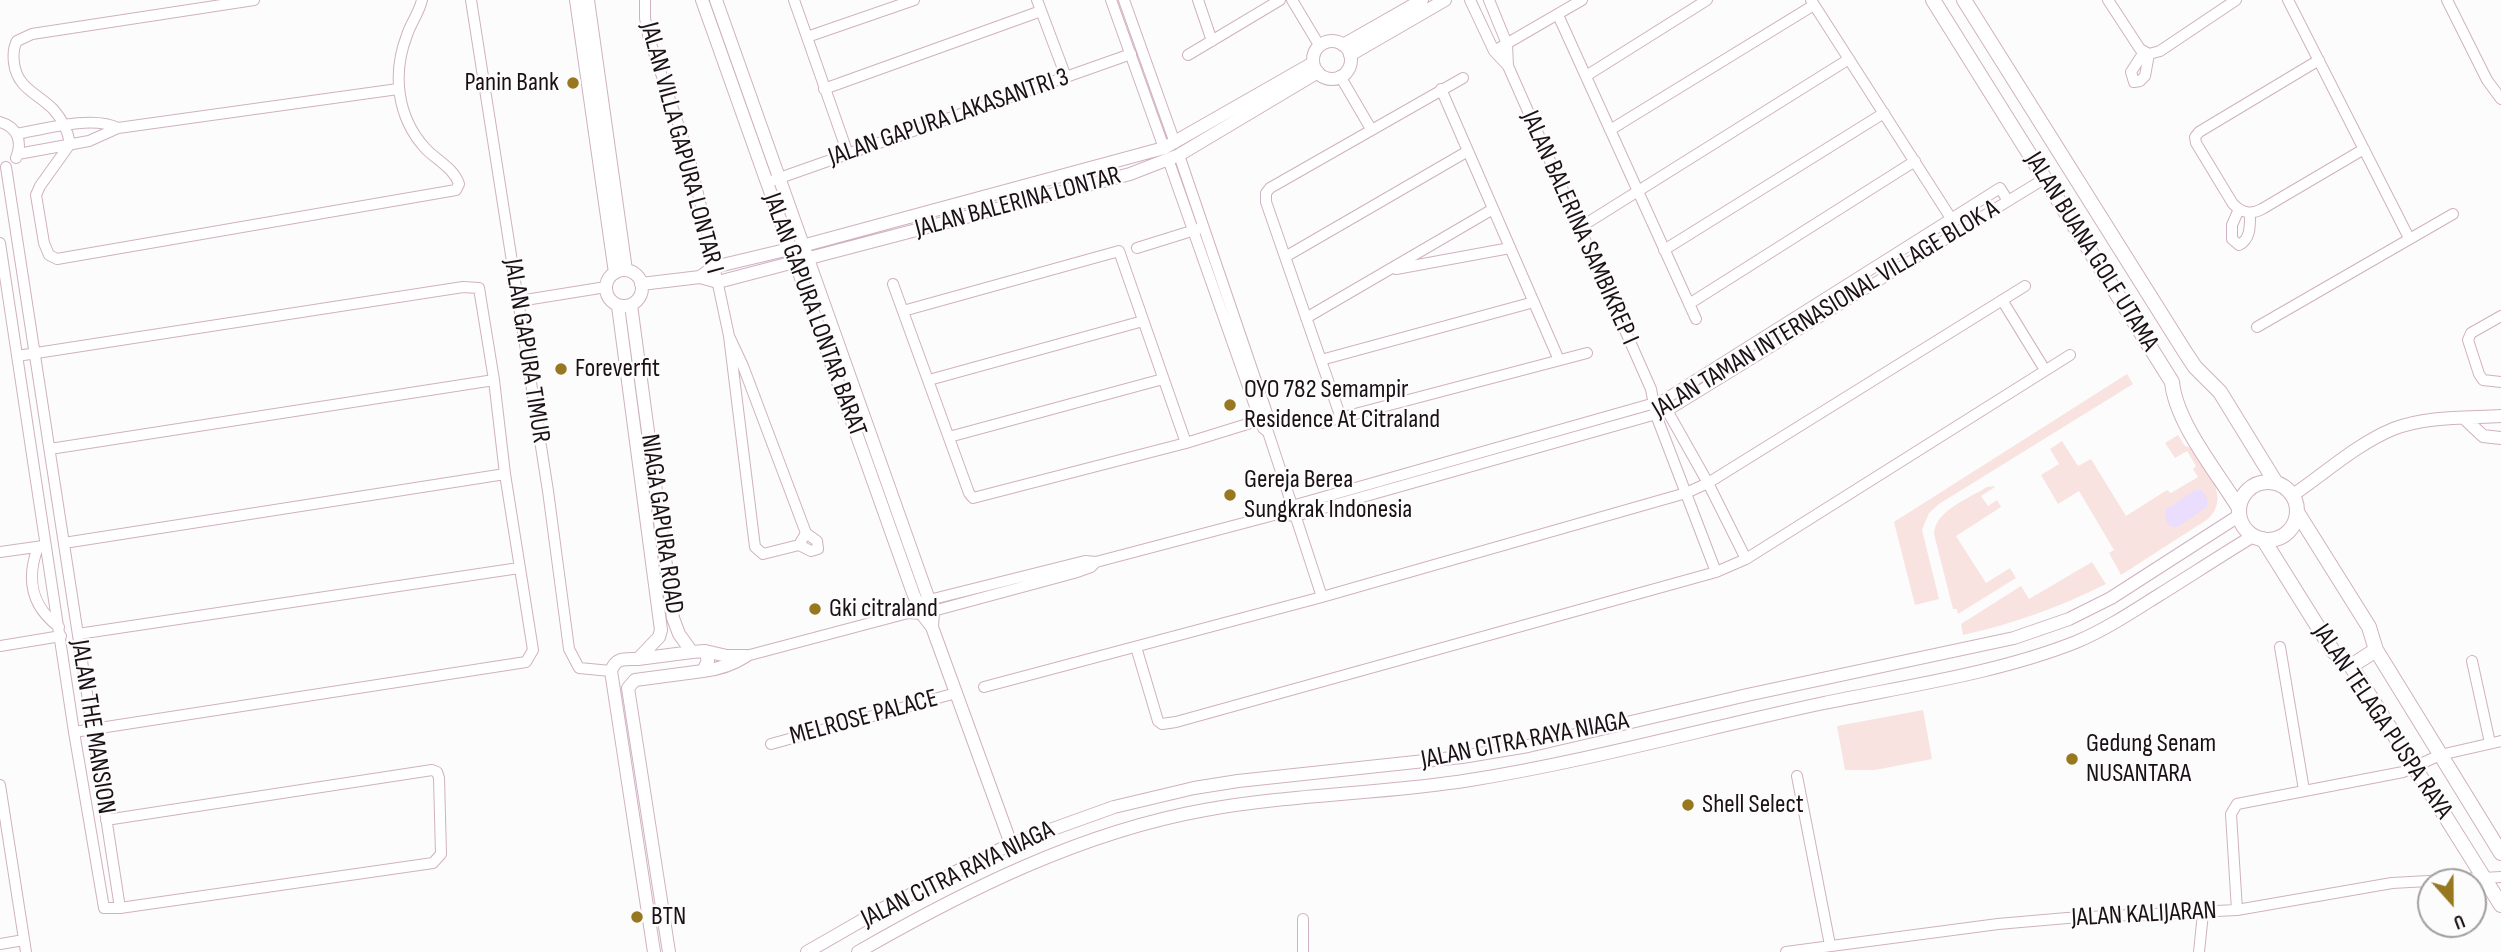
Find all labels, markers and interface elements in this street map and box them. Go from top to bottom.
street label: JALAN VILLA GAPURA LONTAR I [632,19,730,277]
street label: JALAN GAPURA LAKASANTRI 3 [825,62,1073,174]
place label: Panin Bank [464,67,559,99]
marker: Panin Bank [565,75,581,91]
street label: JALAN BALERINA SAMBIKREP I [1513,106,1645,350]
street label: JALAN BUANA GOLF UTAMA [2017,147,2165,357]
street label: JALAN BALERINA LONTAR [912,161,1124,245]
street label: JALAN GAPURA LONTAR BARAT [755,189,873,441]
street label: JALAN TAMAN INTERNASIONAL VILLAGE BLOK A [1647,194,2005,426]
street label: JALAN GAPURA TIMUR [496,257,556,445]
place label: Foreverfit [575,353,660,385]
marker: Foreverfit [553,361,569,377]
place label: OYO 782 Semampir Residence At Citraland [1244,374,1440,436]
marker: OYO 782 Semampir Residence At Citraland [1222,397,1238,413]
street label: NIAGA GAPURA ROAD [633,432,689,616]
place label: Gereja Berea Sungkrak Indonesia [1244,464,1412,526]
marker: Gereja Berea Sungkrak Indonesia [1222,487,1238,503]
place label: Gki citraland [829,593,938,625]
marker: Gki citraland [807,601,823,617]
street label: JALAN TELAGA PUSPA RAYA [2305,619,2459,825]
street label: JALAN THE MANSION [63,638,121,816]
street label: MELROSE PALACE [787,683,941,753]
street label: JALAN CITRA RAYA NIAGA [1419,706,1631,776]
place label: Gedung Senam NUSANTARA [2086,728,2216,790]
marker: Gedung Senam NUSANTARA [2064,751,2080,767]
place label: Shell Select [1702,789,1804,821]
marker: Shell Select [1680,797,1696,813]
street label: JALAN CITRA RAYA NIAGA [856,815,1060,935]
north arrow [2417,868,2487,938]
street label: JALAN KALIJARAN [2071,896,2217,934]
place label: BTN [651,901,686,933]
marker: BTN [629,909,645,925]
text: U [2450,909,2468,934]

